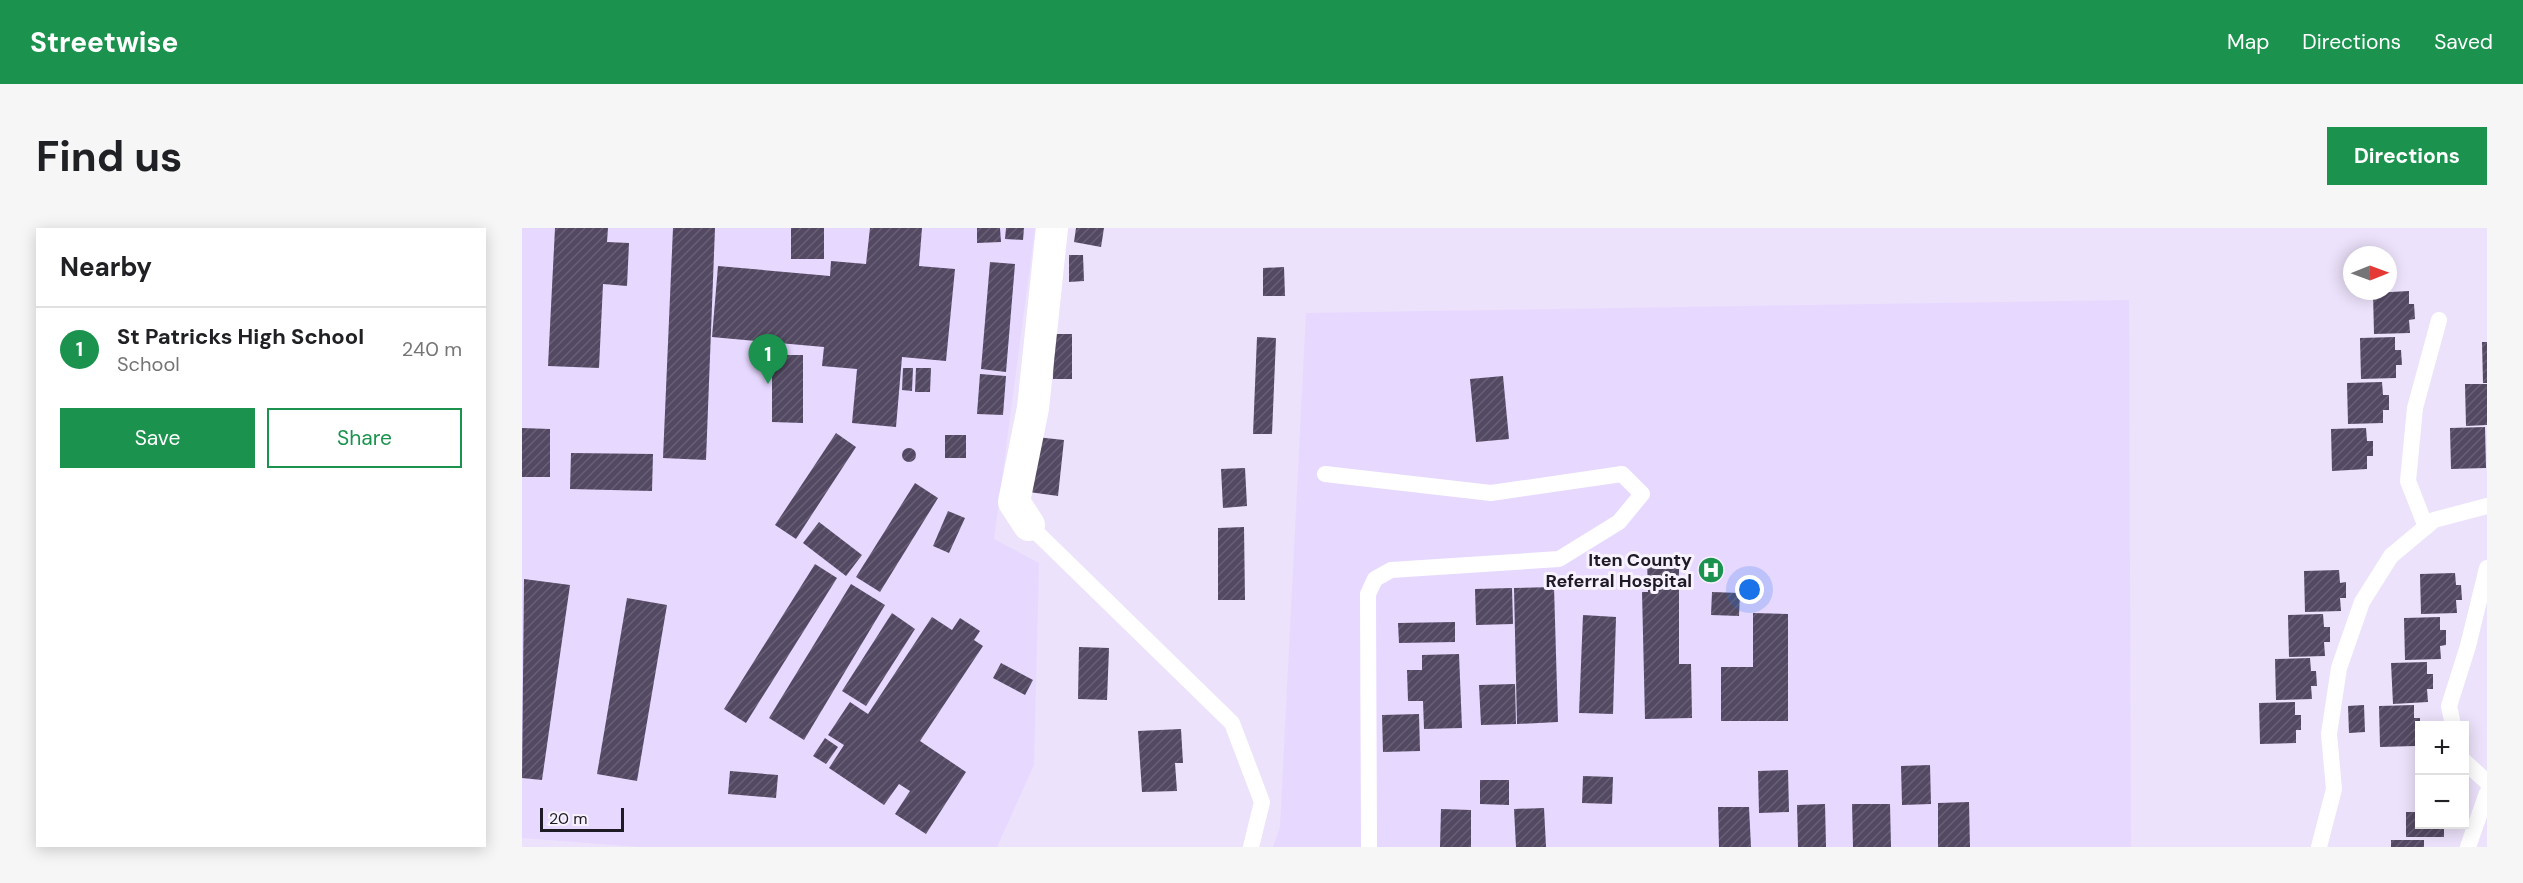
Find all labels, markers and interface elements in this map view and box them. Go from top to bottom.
text: Streetwise [30,24,178,61]
text: Map [2227,28,2269,56]
text: Directions [2302,28,2401,56]
text: Saved [2434,28,2493,56]
button: Directions [2327,127,2487,185]
text: Find us [36,129,182,184]
north arrow [2343,246,2397,300]
text: Nearby [60,250,152,284]
text: St Patricks High School [117,322,364,351]
pin: 1 [748,334,788,384]
text: 1 [76,336,83,362]
text: 240 m [402,336,462,362]
text: School [117,351,180,377]
button: Save [60,408,255,468]
button: Share [267,408,462,468]
place label: Iten County Referral Hospital [1546,548,1692,593]
hospital icon: Iten County Referral Hospital [1696,555,1726,585]
your location [1735,575,1764,604]
map controls [2415,721,2469,829]
button: + [2415,721,2469,775]
button: − [2415,775,2469,829]
scale bar [540,805,624,832]
text: 20 m [549,808,588,829]

